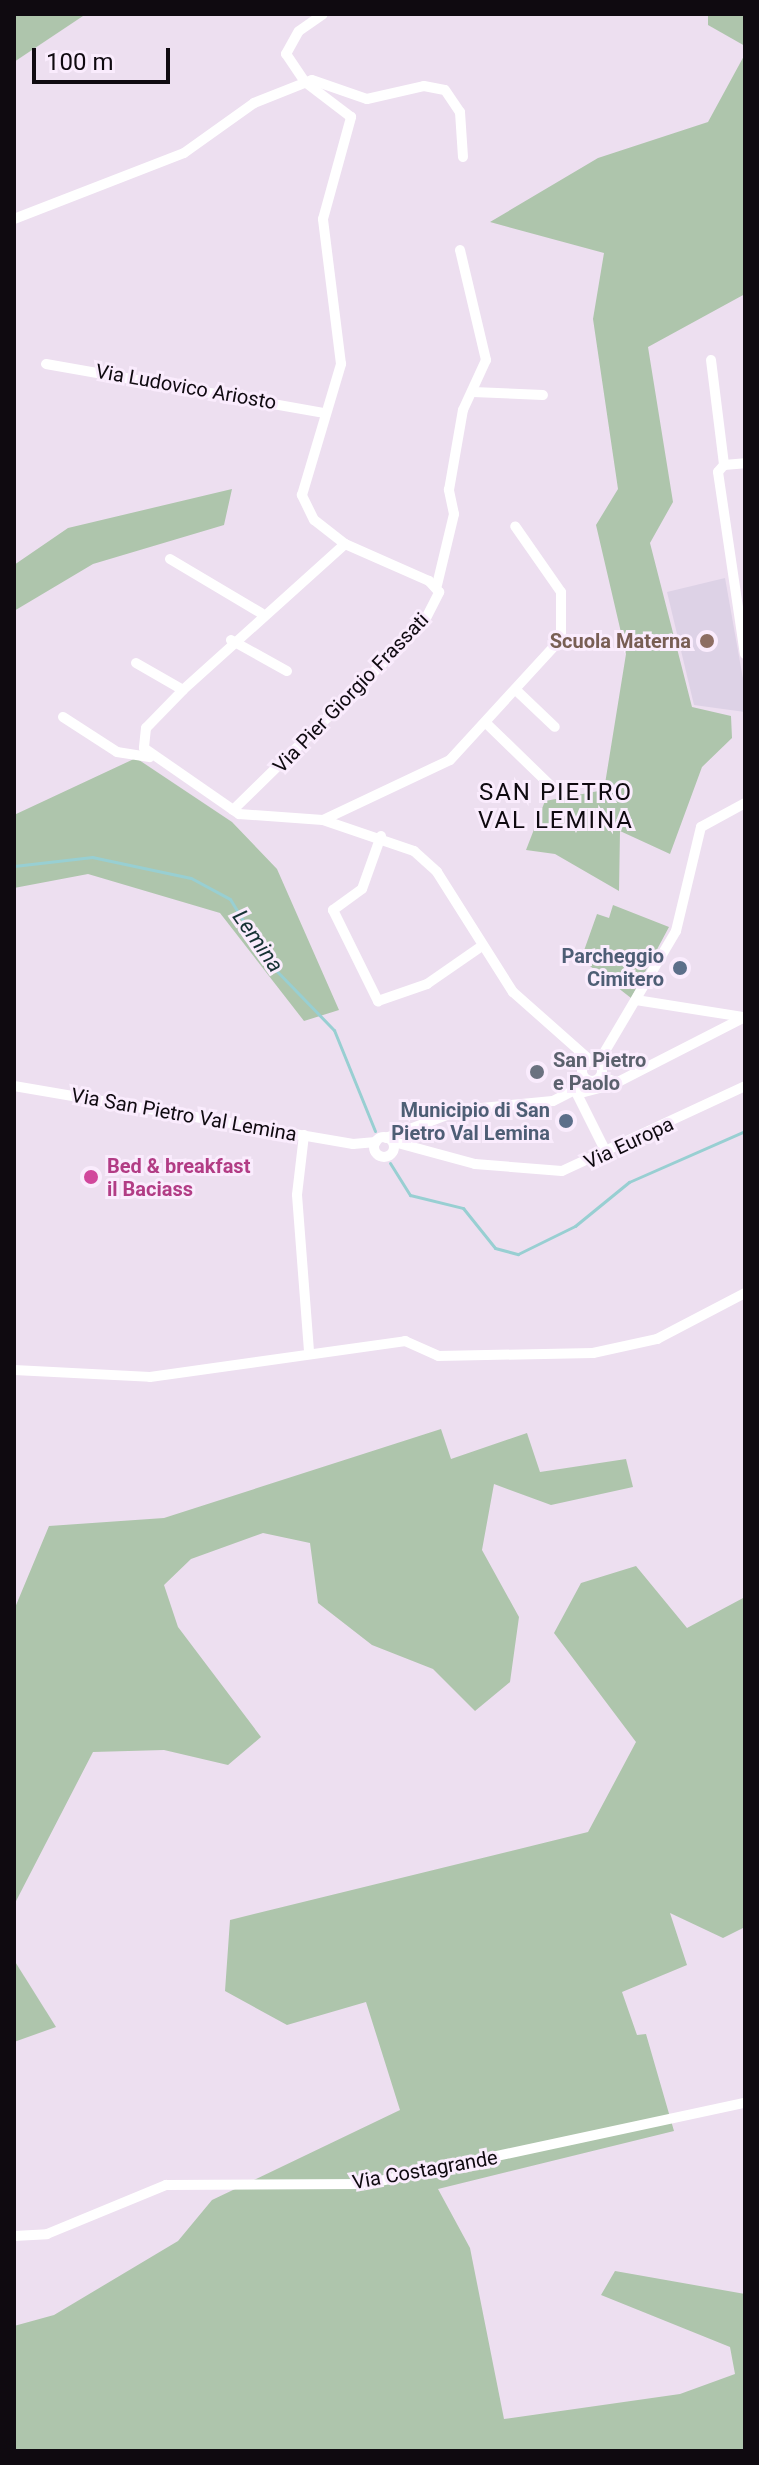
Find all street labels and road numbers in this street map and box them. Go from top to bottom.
street label: Via Ludovico Ariosto [94,359,278,415]
street label: Via Pier Giorgio Frassati [268,608,434,778]
street label: Via San Pietro Val Lemina [69,1083,299,1147]
street label: Via Europa [581,1112,677,1174]
street label: Via Costagrande [351,2145,499,2195]

